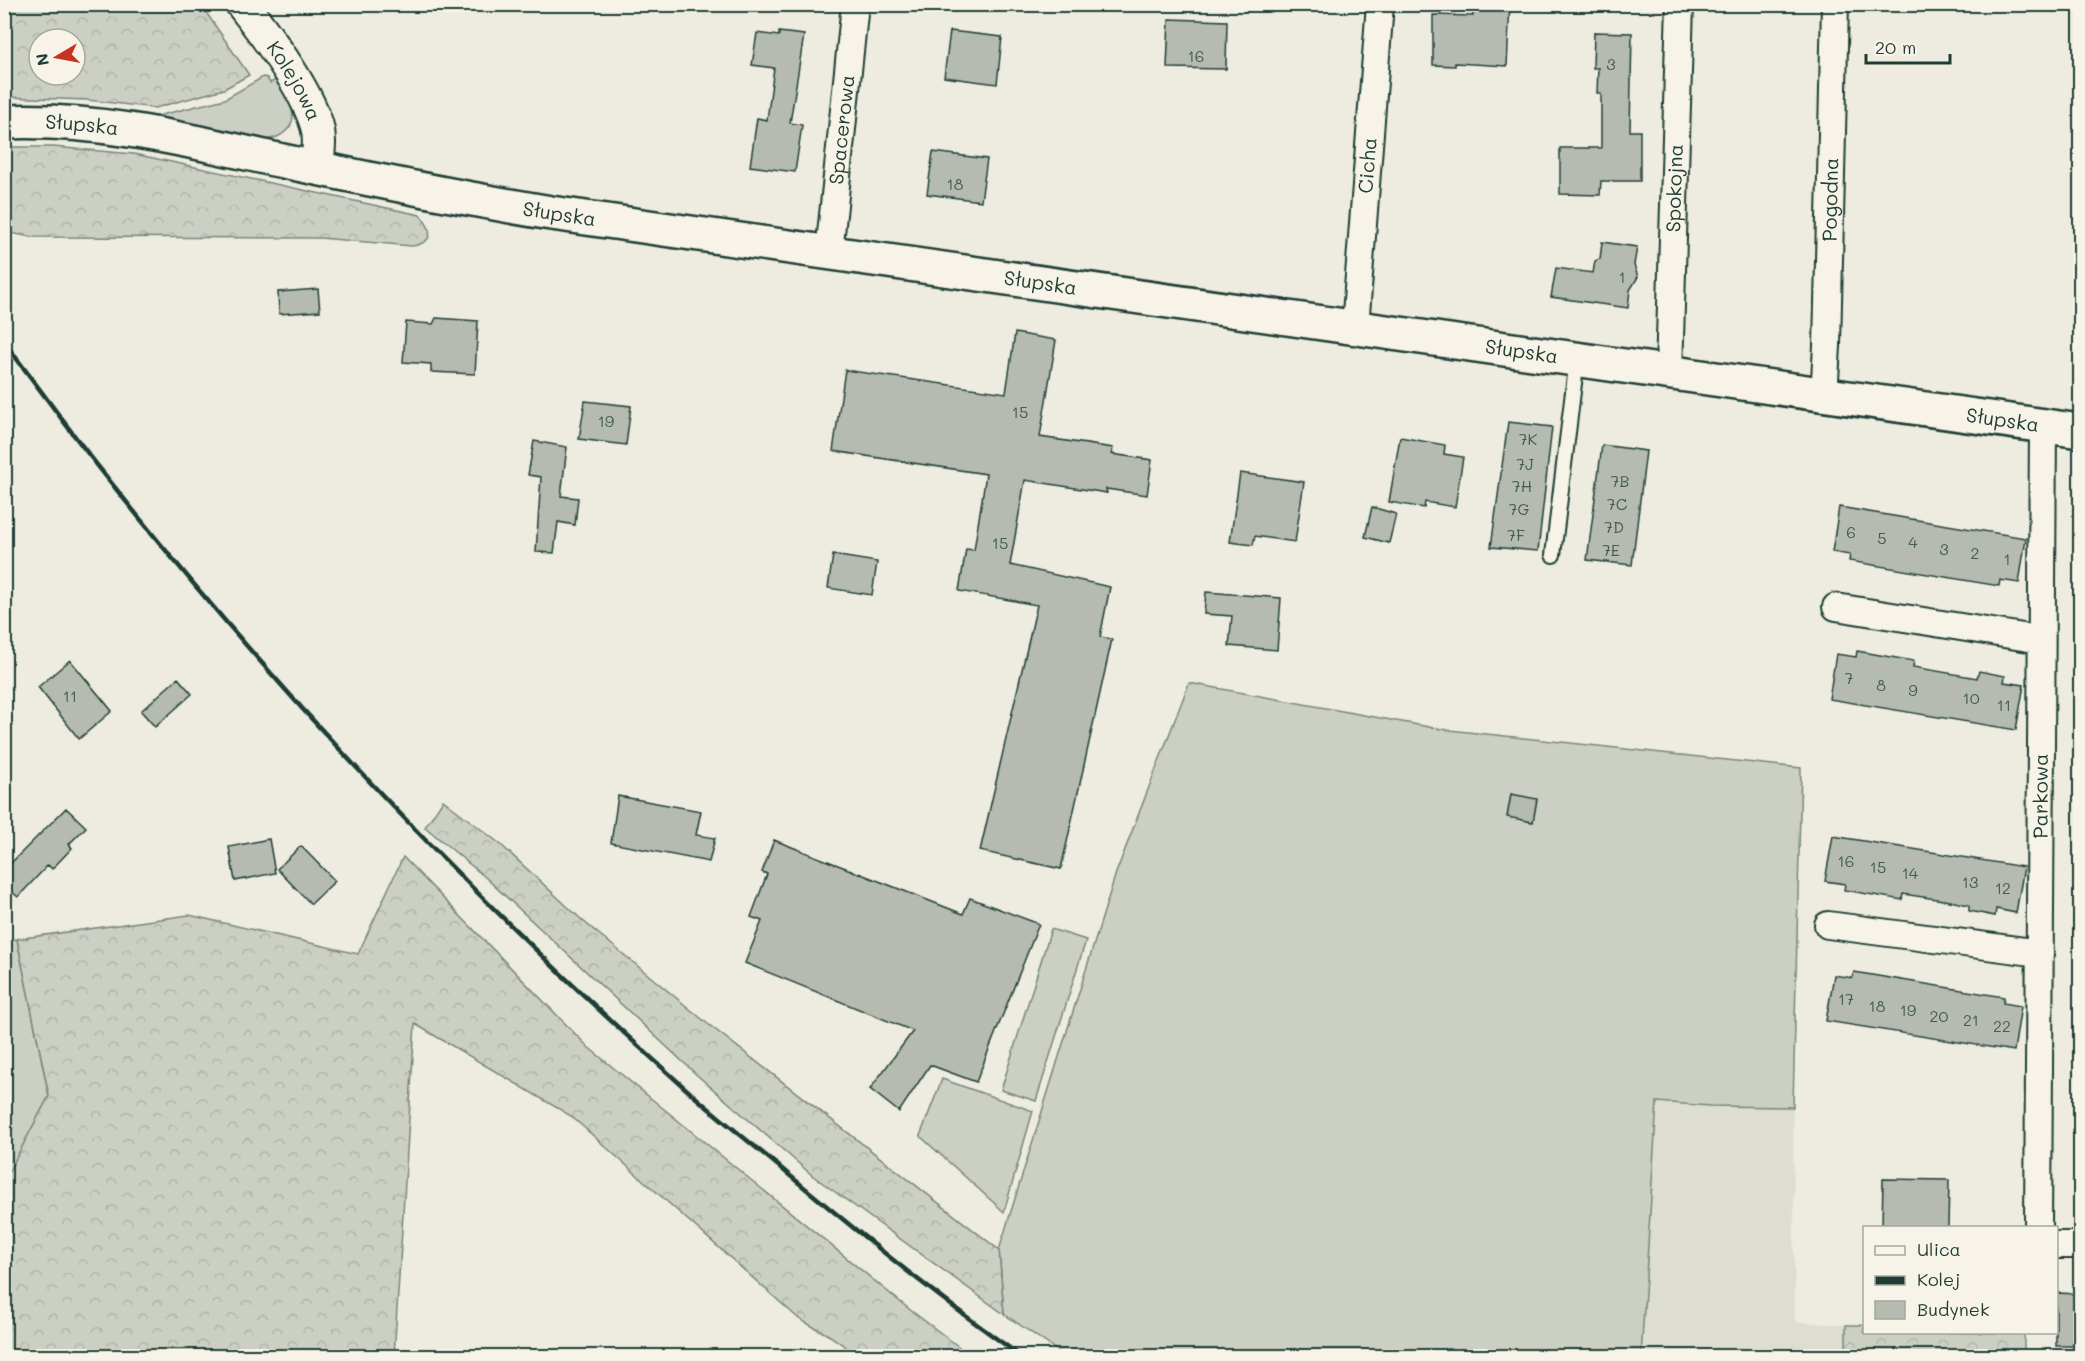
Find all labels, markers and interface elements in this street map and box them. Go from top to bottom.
north arrow [27,27,87,87]
scale bar [1866,27,1950,65]
street label: Kolejowa [262,35,328,124]
text: 20 m [1875,35,1916,59]
house number: 16 [1188,45,1204,66]
text: N [30,52,53,68]
house number: 3 [1606,53,1616,74]
street label: Spacerowa [822,73,860,186]
street label: Słupska [45,108,120,140]
street label: Cicha [1351,137,1382,194]
street label: Spokojna [1659,144,1688,233]
street label: Pogodna [1815,157,1843,242]
house number: 18 [947,173,964,194]
street label: Słupska [521,194,598,231]
street label: Słupska [1002,264,1079,300]
house number: 1 [1618,266,1626,287]
street label: Słupska [1483,332,1560,368]
house number: 15 [1012,401,1028,422]
street label: Słupska [1965,401,2041,437]
house number: 19 [598,410,614,431]
house number: 7K [1519,428,1538,449]
house number: 7J [1516,453,1534,474]
house number: 7B [1611,470,1629,491]
house number: 7H [1512,475,1532,496]
house number: 7C [1607,493,1627,514]
house number: 7G [1509,498,1530,519]
house number: 7D [1604,516,1624,537]
house number: 6 [1846,521,1856,542]
house number: 7F [1507,524,1525,545]
house number: 5 [1877,527,1887,548]
house number: 4 [1908,531,1918,552]
house number: 15 [992,532,1008,553]
house number: 3 [1939,538,1949,559]
house number: 7E [1602,539,1620,560]
house number: 2 [1971,542,1979,563]
house number: 1 [2003,548,2011,569]
house number: 7 [1845,667,1854,688]
house number: 8 [1876,674,1886,695]
house number: 9 [1908,679,1918,700]
house number: 11 [63,685,77,706]
house number: 10 [1962,687,1980,708]
house number: 11 [1997,694,2011,715]
street label: Parkowa [2026,753,2053,839]
house number: 16 [1838,850,1854,871]
house number: 15 [1870,856,1886,877]
house number: 14 [1902,862,1919,883]
house number: 13 [1962,871,1978,892]
house number: 12 [1995,877,2011,898]
house number: 17 [1838,988,1854,1009]
house number: 18 [1869,995,1886,1016]
house number: 19 [1900,999,1916,1020]
house number: 20 [1930,1005,1949,1026]
house number: 21 [1963,1009,1979,1030]
house number: 22 [1993,1015,2011,1036]
legend [1863,1226,2058,1334]
text: Ulica [1917,1237,1961,1261]
text: Kolej [1917,1267,1960,1291]
text: Budynek [1917,1297,1990,1321]

